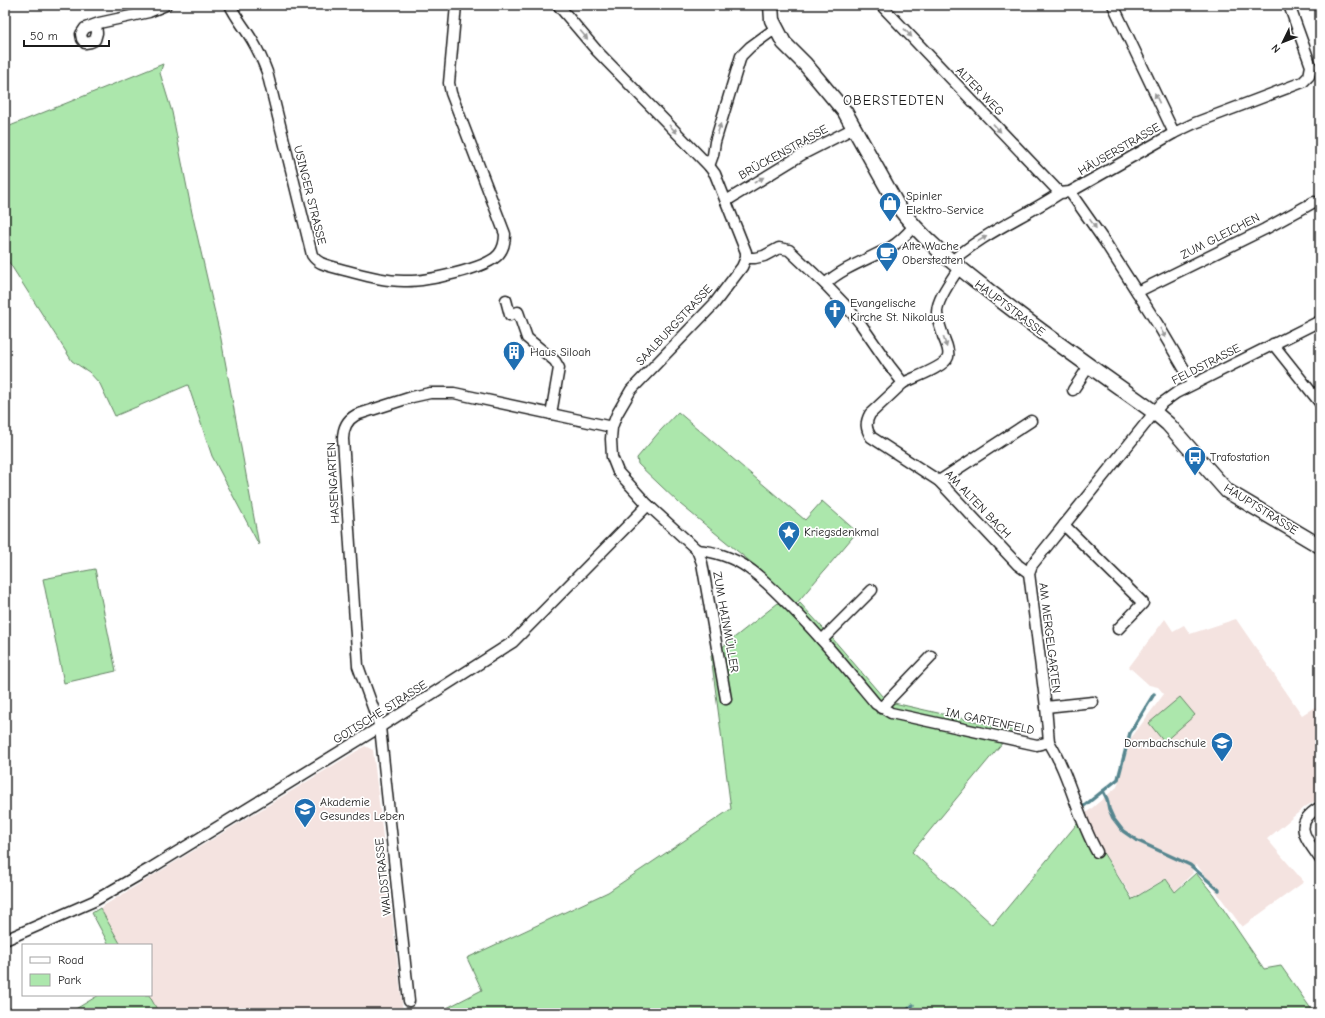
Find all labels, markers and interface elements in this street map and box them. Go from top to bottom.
scale bar [24,22,109,48]
north arrow [1263,22,1303,62]
text: 50 m [30,29,58,43]
one-way arrow [579,29,588,40]
one-way arrow [903,29,912,38]
text: N [1269,41,1283,56]
street label: ALTER WEG [953,64,1007,119]
district label: OBERSTEDTEN [843,92,945,109]
one-way arrow [1154,92,1160,104]
street label: HÄUSERSTRASSE [1075,120,1163,178]
one-way arrow [716,122,722,134]
street label: BRÜCKENSTRASSE [736,122,830,182]
one-way arrow [992,123,1002,133]
one-way arrow [668,124,678,134]
street label: USINGER STRASSE [291,144,329,246]
one-way arrow [753,177,765,184]
place label: Spinler Elektro-Service [906,189,984,217]
shop icon: Spinler Elektro-Service [877,190,903,223]
street label: ZUM GLEICHEN [1178,210,1262,262]
one-way arrow [1089,219,1097,230]
one-way arrow [976,235,988,242]
place label: Alte Wache Oberstedten [902,239,963,267]
cafe icon: Alte Wache Oberstedten [874,240,900,273]
street label: HAUPTSTRASSE [972,277,1048,339]
street label: SAALBURGSTRASSE [633,282,715,368]
place label: Evangelische Kirche St. Nikolaus [850,296,944,324]
church icon: Evangelische Kirche St. Nikolaus [822,297,848,330]
one-way arrow [1160,327,1167,339]
one-way arrow [942,336,948,348]
building icon: Haus Siloah [501,339,527,372]
street label: FELDSTRASSE [1169,341,1243,387]
place label: Haus Siloah [530,345,591,359]
street label: HASENGARTEN [324,442,342,524]
bus stop icon: Trafostation [1182,444,1208,477]
place label: Trafostation [1210,450,1270,464]
street label: AM ALTEN BACH [942,467,1014,541]
street label: HAUPTSTRASSE [1221,481,1301,537]
place icon: Kriegsdenkmal [776,519,802,552]
place label: Kriegsdenkmal [804,525,879,539]
street label: ZUM HAINMÜLLER [710,570,742,674]
street label: AM MERGELGARTEN [1036,582,1064,694]
street label: GOTISCHE STRASSE [330,677,430,747]
street label: IM GARTENFELD [944,705,1036,737]
school or university icon: Dornbachschule [1209,730,1235,763]
place label: Dornbachschule [1124,736,1206,750]
place label: Akademie Gesundes Leben [320,795,405,823]
school or university icon: Akademie Gesundes Leben [292,796,318,829]
street label: WALDSTRASSE [372,838,394,916]
legend [22,944,152,996]
text: Road [58,953,84,967]
text: Park [58,973,81,987]

